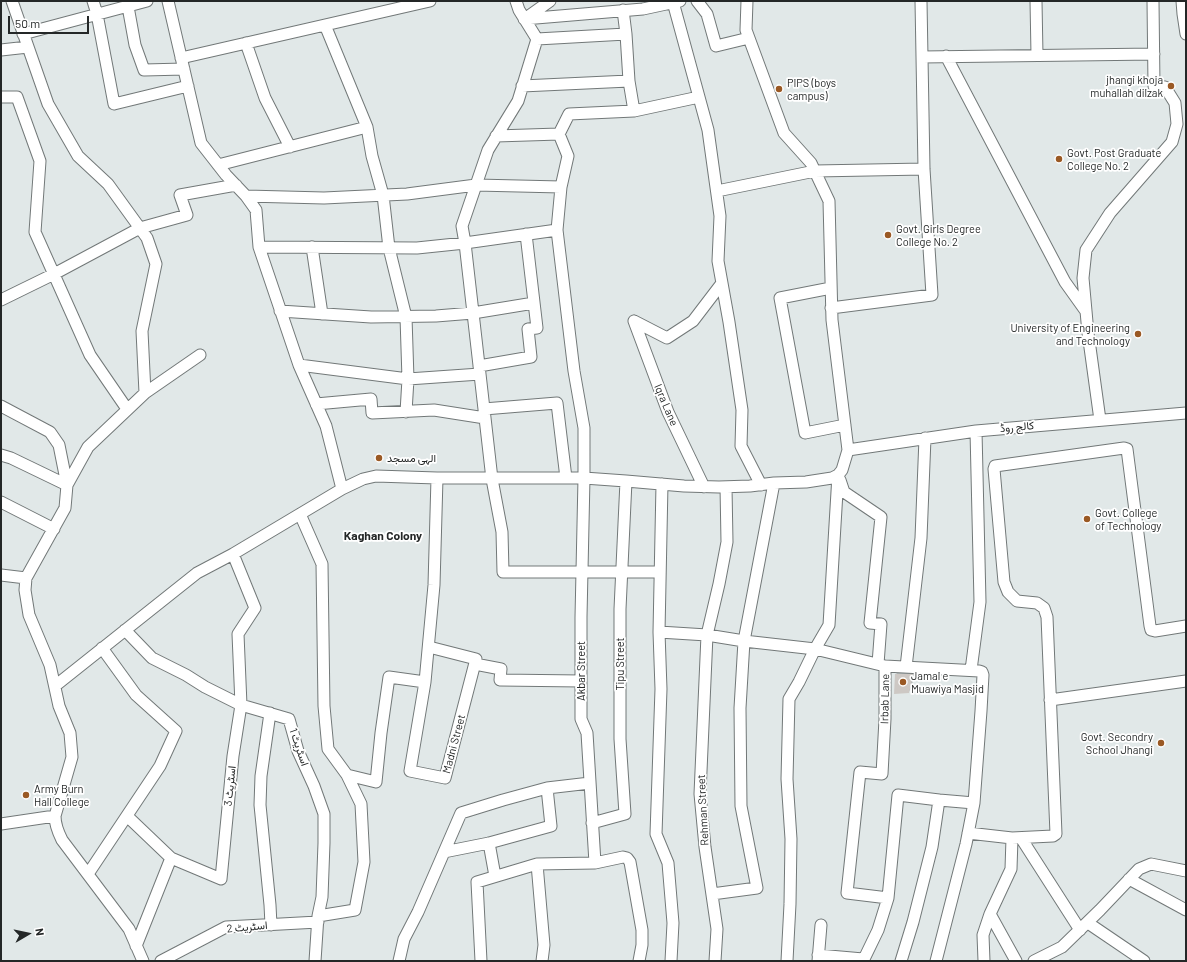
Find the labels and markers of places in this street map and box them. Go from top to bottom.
place label: jhangi khoja muhallah dilzak [1090,73,1163,99]
place label: PIPS (boys campus) [787,76,836,102]
marker: jhangi khoja muhallah dilzak [1166,81,1176,91]
marker: PIPS (boys campus) [774,84,784,94]
place label: Govt. Post Graduate College No. 2 [1067,146,1161,172]
marker: Govt. Post Graduate College No. 2 [1054,154,1064,164]
place label: Govt. Girls Degree College No. 2 [896,222,981,248]
marker: Govt. Girls Degree College No. 2 [883,230,893,240]
place label: University of Engineering and Technology [1010,321,1130,347]
marker: University of Engineering and Technology [1133,329,1143,339]
place label: الہی مسجد [387,451,436,465]
marker: الہی مسجد [374,453,384,463]
place label: Govt. College of Technology [1095,506,1161,532]
marker: Govt. College of Technology [1082,514,1092,524]
place label: Jamal e Muawiya Masjid [911,669,984,695]
marker: Jamal e Muawiya Masjid [898,677,908,687]
place label: Govt. Secondry School Jhangi [1081,730,1153,756]
marker: Govt. Secondry School Jhangi [1156,738,1166,748]
place label: Army Burn Hall College [34,782,89,808]
marker: Army Burn Hall College [21,790,31,800]

